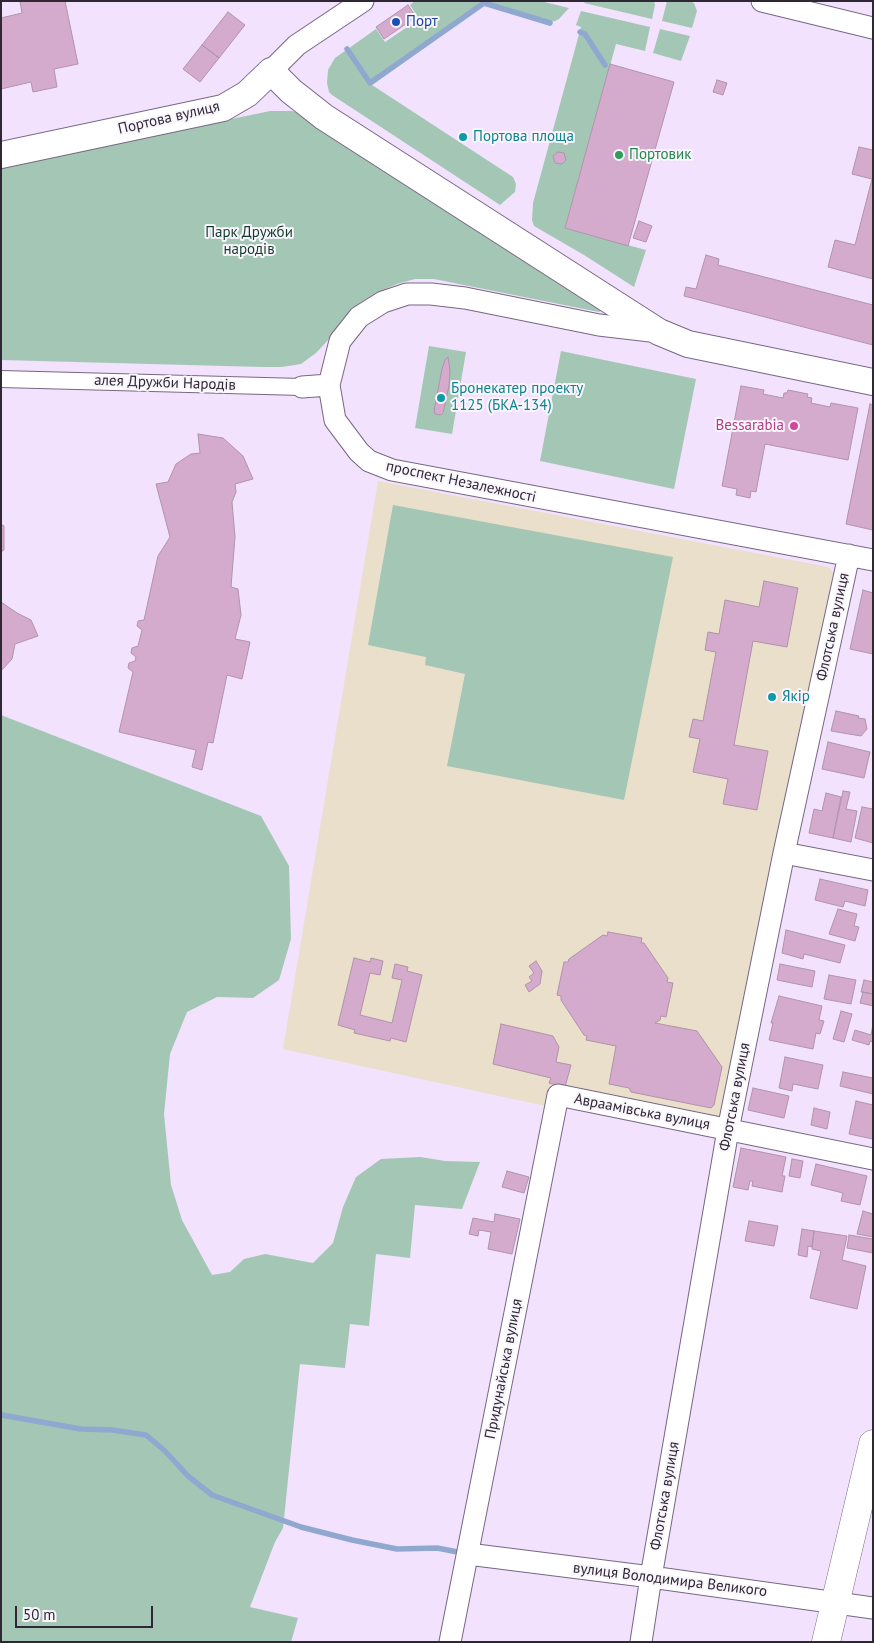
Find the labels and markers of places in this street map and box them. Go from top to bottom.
place label: Порт [406,13,438,31]
marker: Порт [390,16,402,28]
place label: Портова площа [473,128,574,146]
marker: Портова площа [457,131,469,143]
place label: Портовик [629,146,691,164]
marker: Портовик [613,149,625,161]
place label: Бронекатер проекту 1125 (БКА-134) [451,380,583,415]
marker: Бронекатер проекту 1125 (БКА-134) [435,392,447,404]
place label: Bessarabia [715,417,784,435]
marker: Bessarabia [788,420,800,432]
place label: Якір [782,688,810,706]
marker: Якір [766,691,778,703]

